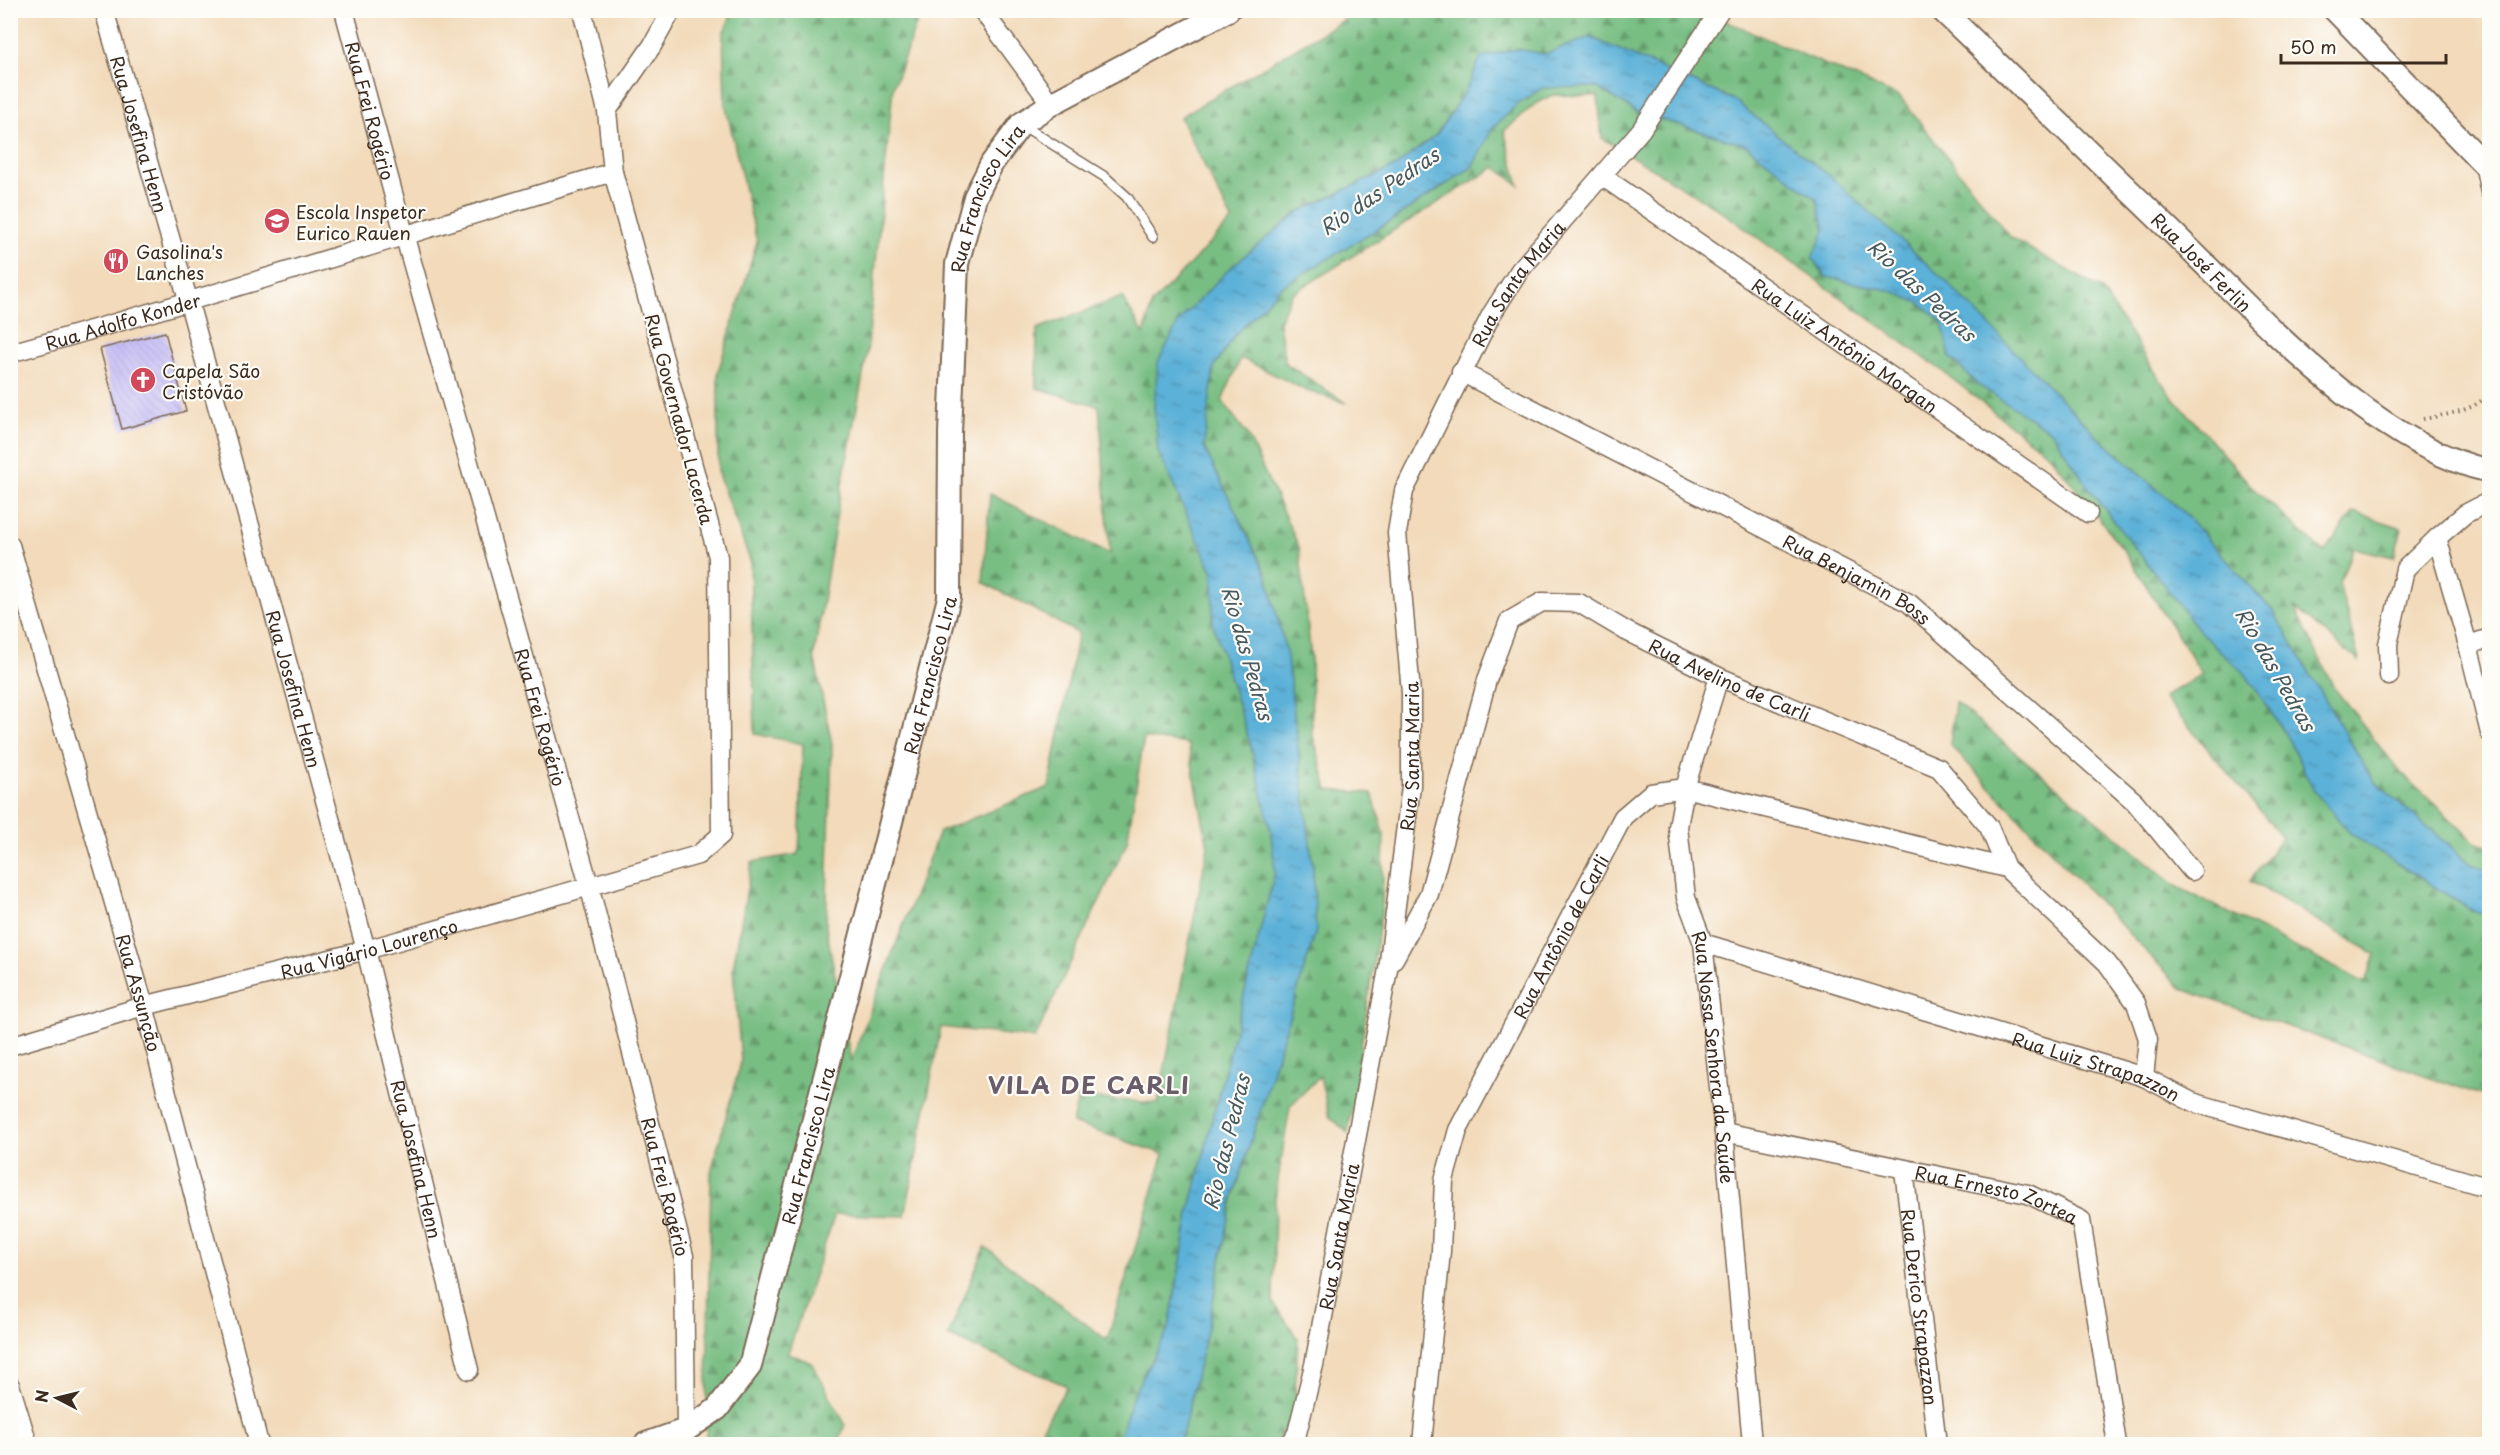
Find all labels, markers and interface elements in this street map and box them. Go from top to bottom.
scale bar [2281,27,2446,65]
text: 50 m [2290,33,2337,60]
street label: Rua Frei Rogério [339,38,402,183]
street label: Rua Josefina Henn [104,52,176,216]
street label: Rua Francisco Lira [943,117,1031,273]
water label: Rio das Pedras [1313,139,1446,242]
place label: Escola Inspetor Eurico Rauen [296,198,426,246]
school or university icon: Escola Inspetor Eurico Rauen [262,206,292,236]
street label: Rua José Ferlin [2146,206,2258,318]
street label: Rua Santa Maria [1464,214,1571,351]
water label: Rio das Pedras [1861,232,1984,349]
place label: Gasolina's Lanches [136,238,223,286]
restaurant icon: Gasolina's Lanches [101,246,131,276]
street label: Rua Luiz Antônio Morgan [1747,271,1944,419]
street label: Rua Adolfo Konder [42,285,204,356]
street label: Rua Governador Lacerda [639,311,721,528]
place label: Capela São Cristóvão [162,357,260,405]
church icon: Capela São Cristóvão [128,365,158,395]
street label: Rua Benjamin Boss [1778,527,1937,630]
water label: Rio das Pedras [1215,582,1282,725]
street label: Rua Francisco Lira [896,592,963,757]
water label: Rio das Pedras [2228,602,2324,738]
street label: Rua Josefina Henn [260,607,329,771]
street label: Rua Avelino de Carli [1645,631,1815,727]
street label: Rua Frei Rogério [509,645,574,789]
street label: Rua Santa Maria [1392,680,1425,832]
street label: Rua Antônio de Carli [1506,849,1615,1023]
street label: Rua Vigário Lourenço [277,911,461,985]
street label: Rua Nossa Senhora da Saúde [1686,926,1742,1185]
street label: Rua Assunção [110,931,169,1054]
street label: Rua Luiz Strapazzon [2009,1024,2185,1107]
street label: Rua Francisco Lira [774,1063,841,1227]
district label: VILA DE CARLI [988,1066,1190,1102]
water label: Rio das Pedras [1195,1070,1258,1213]
street label: Rua Josefina Henn [385,1077,450,1241]
street label: Rua Frei Rogério [635,1114,697,1259]
street label: Rua Ernesto Zortea [1913,1158,2084,1230]
street label: Rua Santa Maria [1311,1160,1365,1312]
street label: Rua Derico Strapazzon [1895,1207,1946,1407]
north arrow [27,1368,87,1428]
text: N [28,1388,54,1404]

